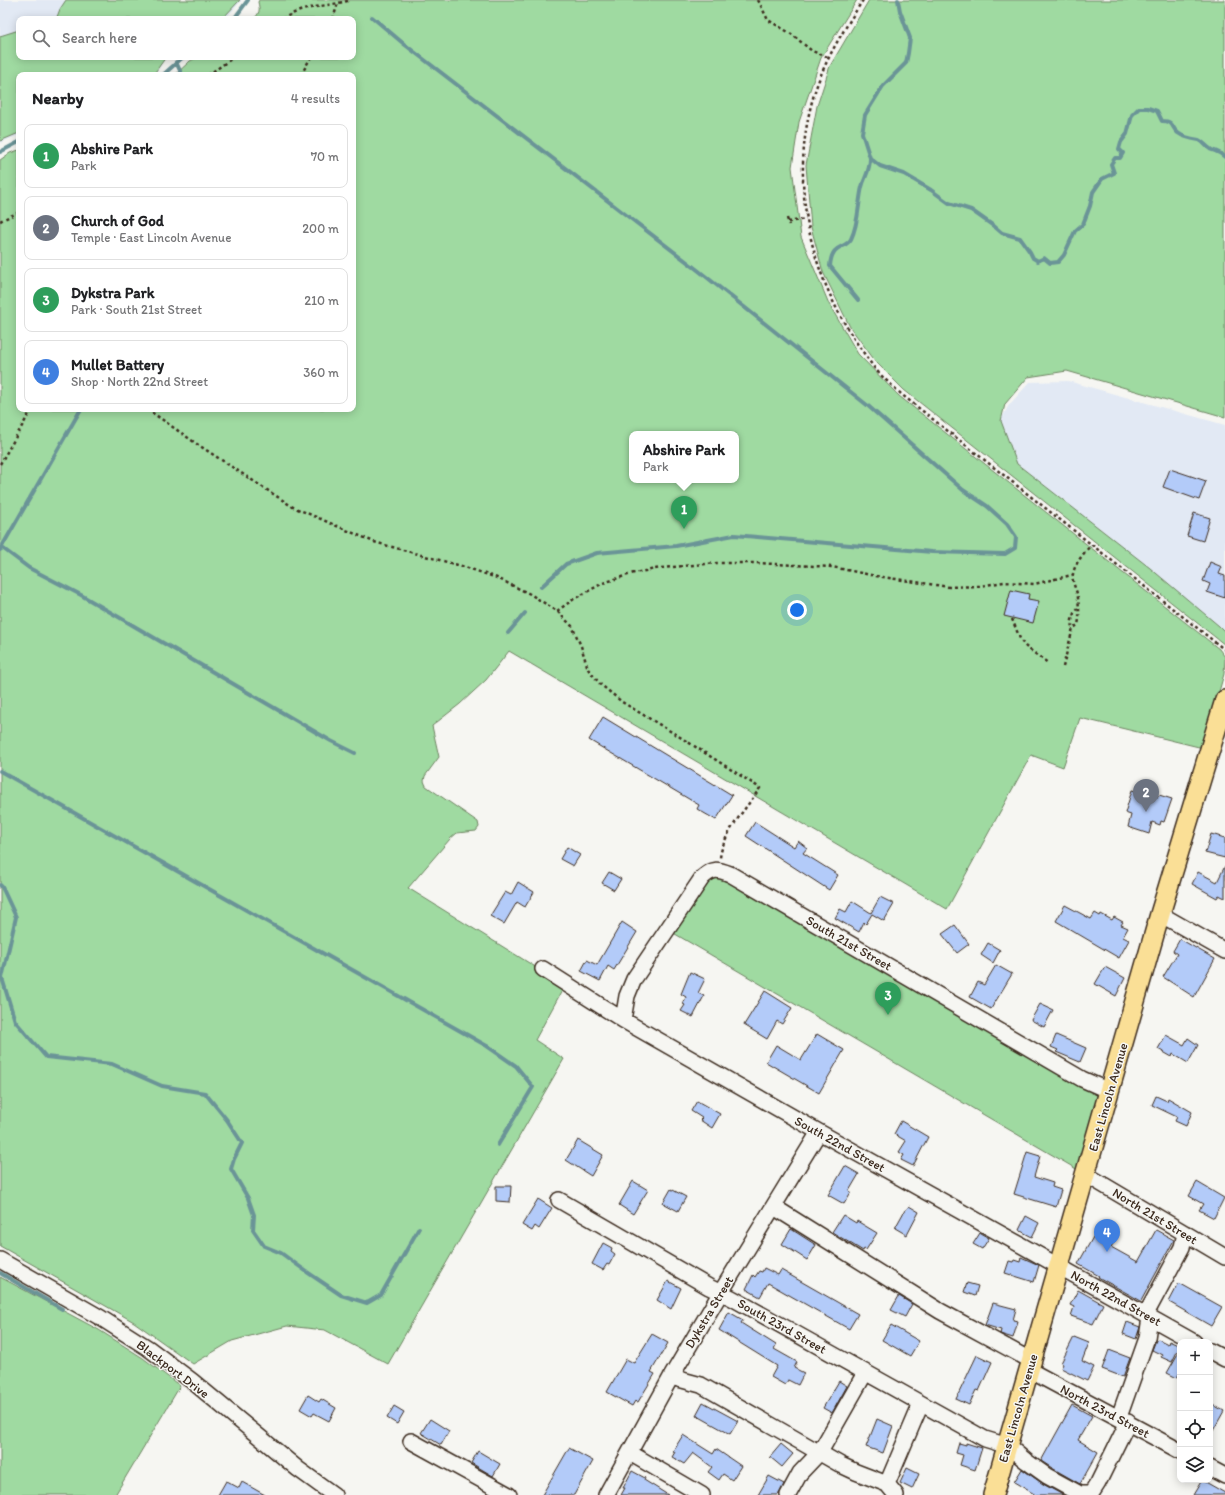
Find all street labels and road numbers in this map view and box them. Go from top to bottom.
street label: South 21st Street [803,912,895,974]
street label: East Lincoln Avenue [1085,1041,1131,1153]
street label: South 22nd Street [792,1113,888,1175]
street label: North 21st Street [1110,1185,1200,1247]
street label: North 22nd Street [1068,1267,1164,1329]
street label: Dykstra Street [682,1273,736,1351]
street label: South 23rd Street [735,1295,829,1357]
street label: Blackport Drive [134,1337,212,1401]
street label: East Lincoln Avenue [995,1352,1041,1464]
street label: North 23rd Street [1058,1381,1152,1441]

